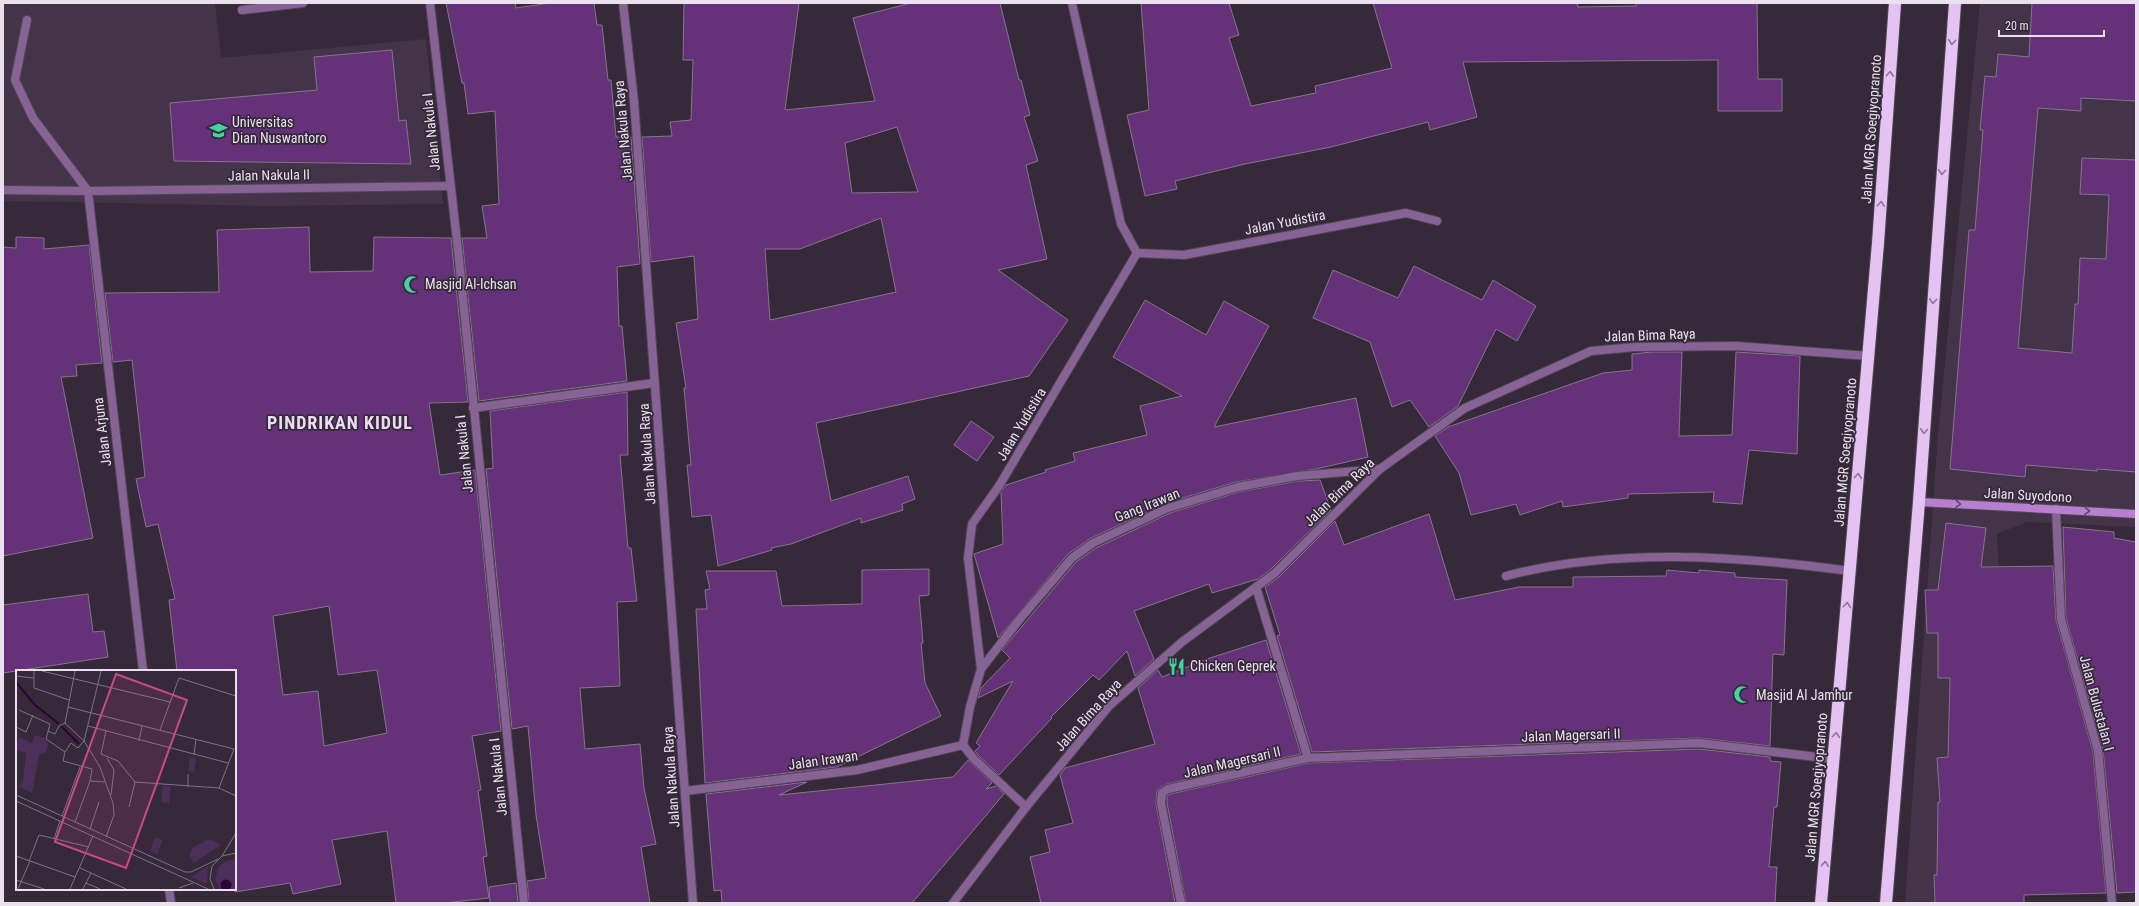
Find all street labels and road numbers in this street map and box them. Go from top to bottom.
street label: Jalan MGR Soegiyopranoto [1858,54,1884,204]
street label: Jalan Nakula Raya [611,80,635,182]
street label: Jalan Nakula I [419,92,443,172]
street label: Jalan Nakula II [228,166,310,184]
street label: Jalan Yudistira [1243,206,1327,238]
street label: Jalan Bima Raya [1604,325,1696,345]
street label: Jalan MGR Soegiyopranoto [1831,377,1859,527]
street label: Jalan Yudistira [993,385,1049,463]
street label: Jalan Arjuna [90,397,114,467]
street label: Jalan Nakula Raya [635,403,659,505]
street label: Jalan Nakula I [452,414,476,494]
street label: Jalan Bima Raya [1301,455,1377,529]
street label: Gang Irawan [1112,485,1182,525]
street label: Jalan Suyodono [1984,485,2072,505]
street label: Jalan Bulustalan I [2077,653,2117,753]
street label: Jalan Bima Raya [1052,676,1124,754]
street label: Jalan MGR Soegiyopranoto [1802,712,1830,862]
street label: Jalan Magersari II [1521,725,1621,745]
street label: Jalan Nakula Raya [659,726,683,828]
street label: Jalan Nakula I [486,737,510,817]
street label: Jalan Magersari II [1182,743,1282,781]
street label: Jalan Irawan [787,747,859,773]

